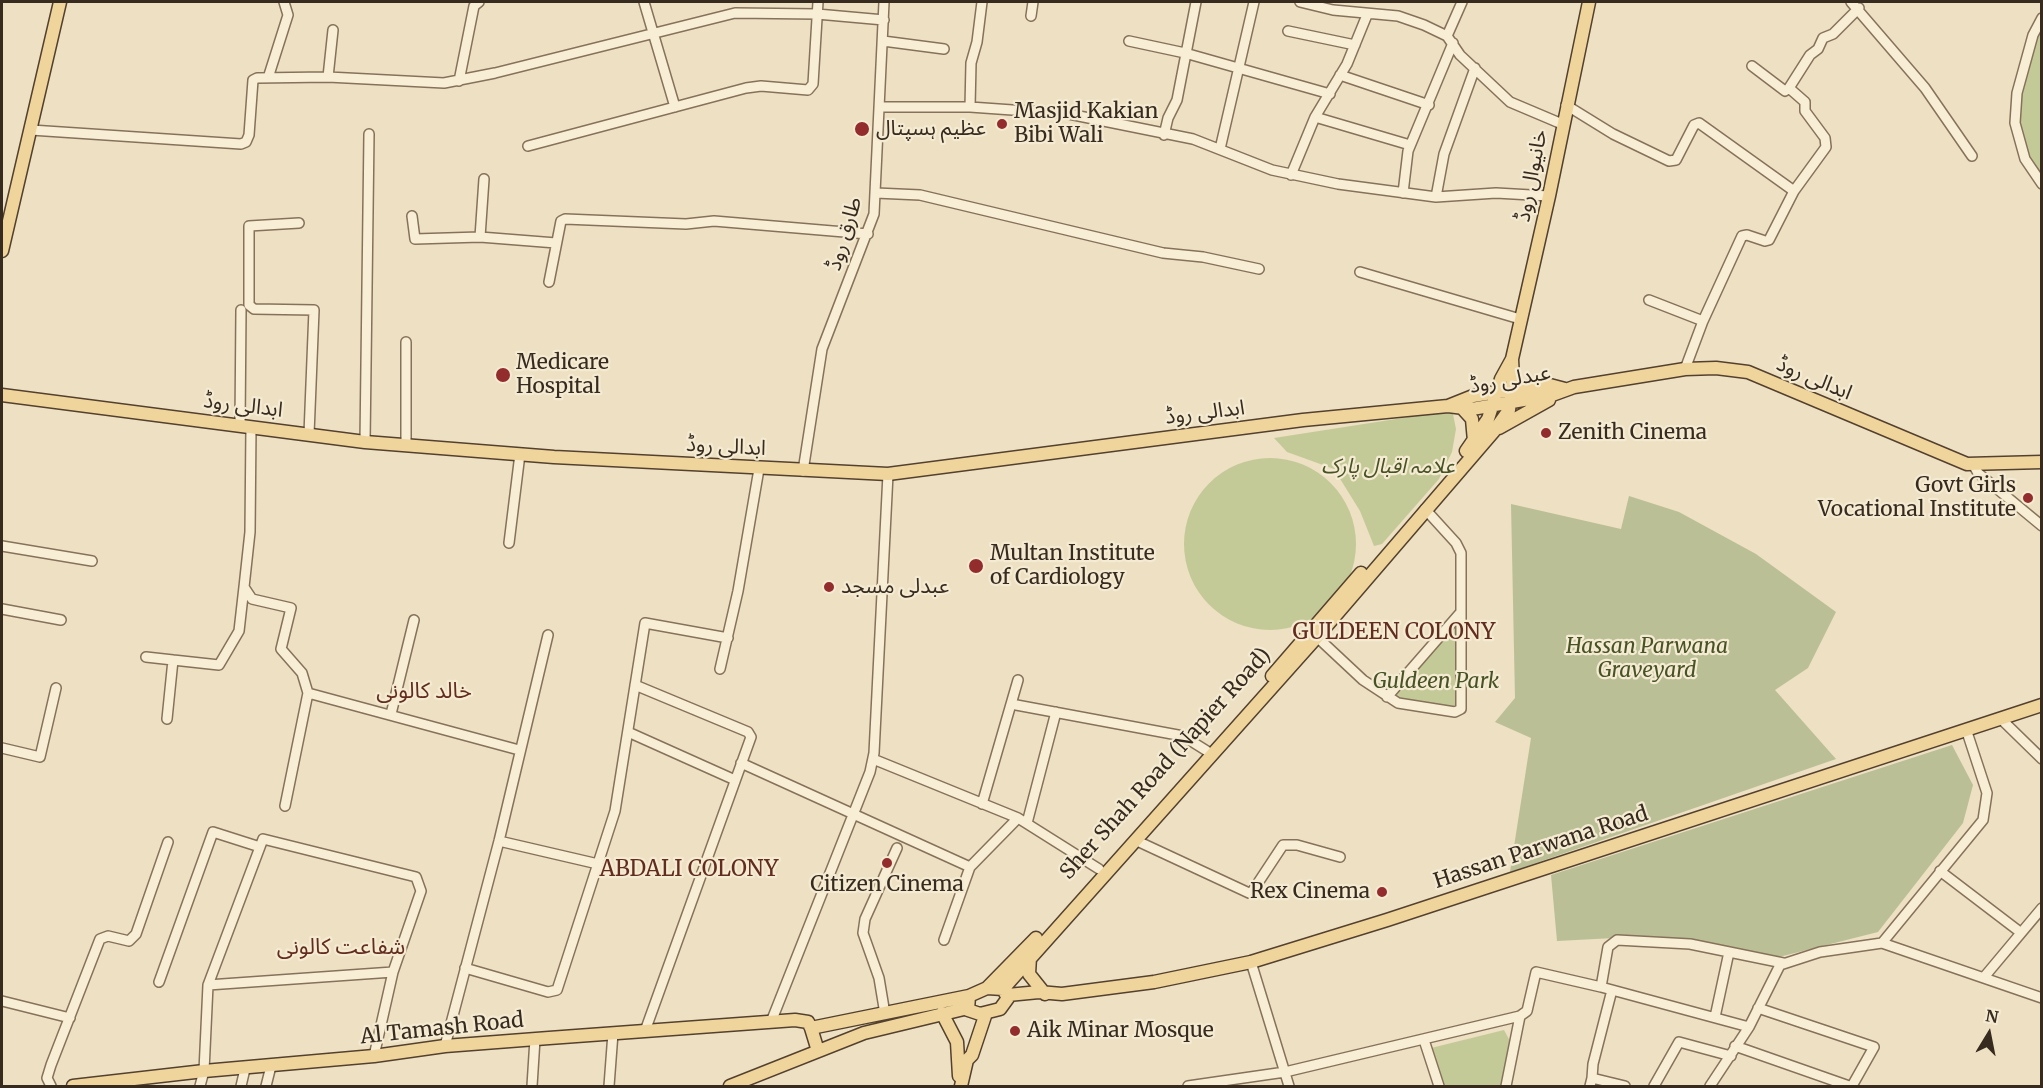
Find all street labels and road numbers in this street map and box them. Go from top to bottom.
street label: خانیوال روڈ [1511,128,1553,224]
street label: طارق روڈ [822,194,868,274]
street label: ابدالی روڈ [1772,352,1856,406]
street label: عبدلی روڈ [1467,360,1553,400]
street label: ابدالی روڈ [202,389,284,423]
street label: ابدالی روڈ [1164,396,1246,430]
street label: ابدالی روڈ [685,432,767,462]
street label: Sher Shah Road (Napier Road) [1055,643,1277,885]
street label: Hassan Parwana Road [1431,801,1651,895]
street label: Al Tamash Road [359,1008,525,1050]

